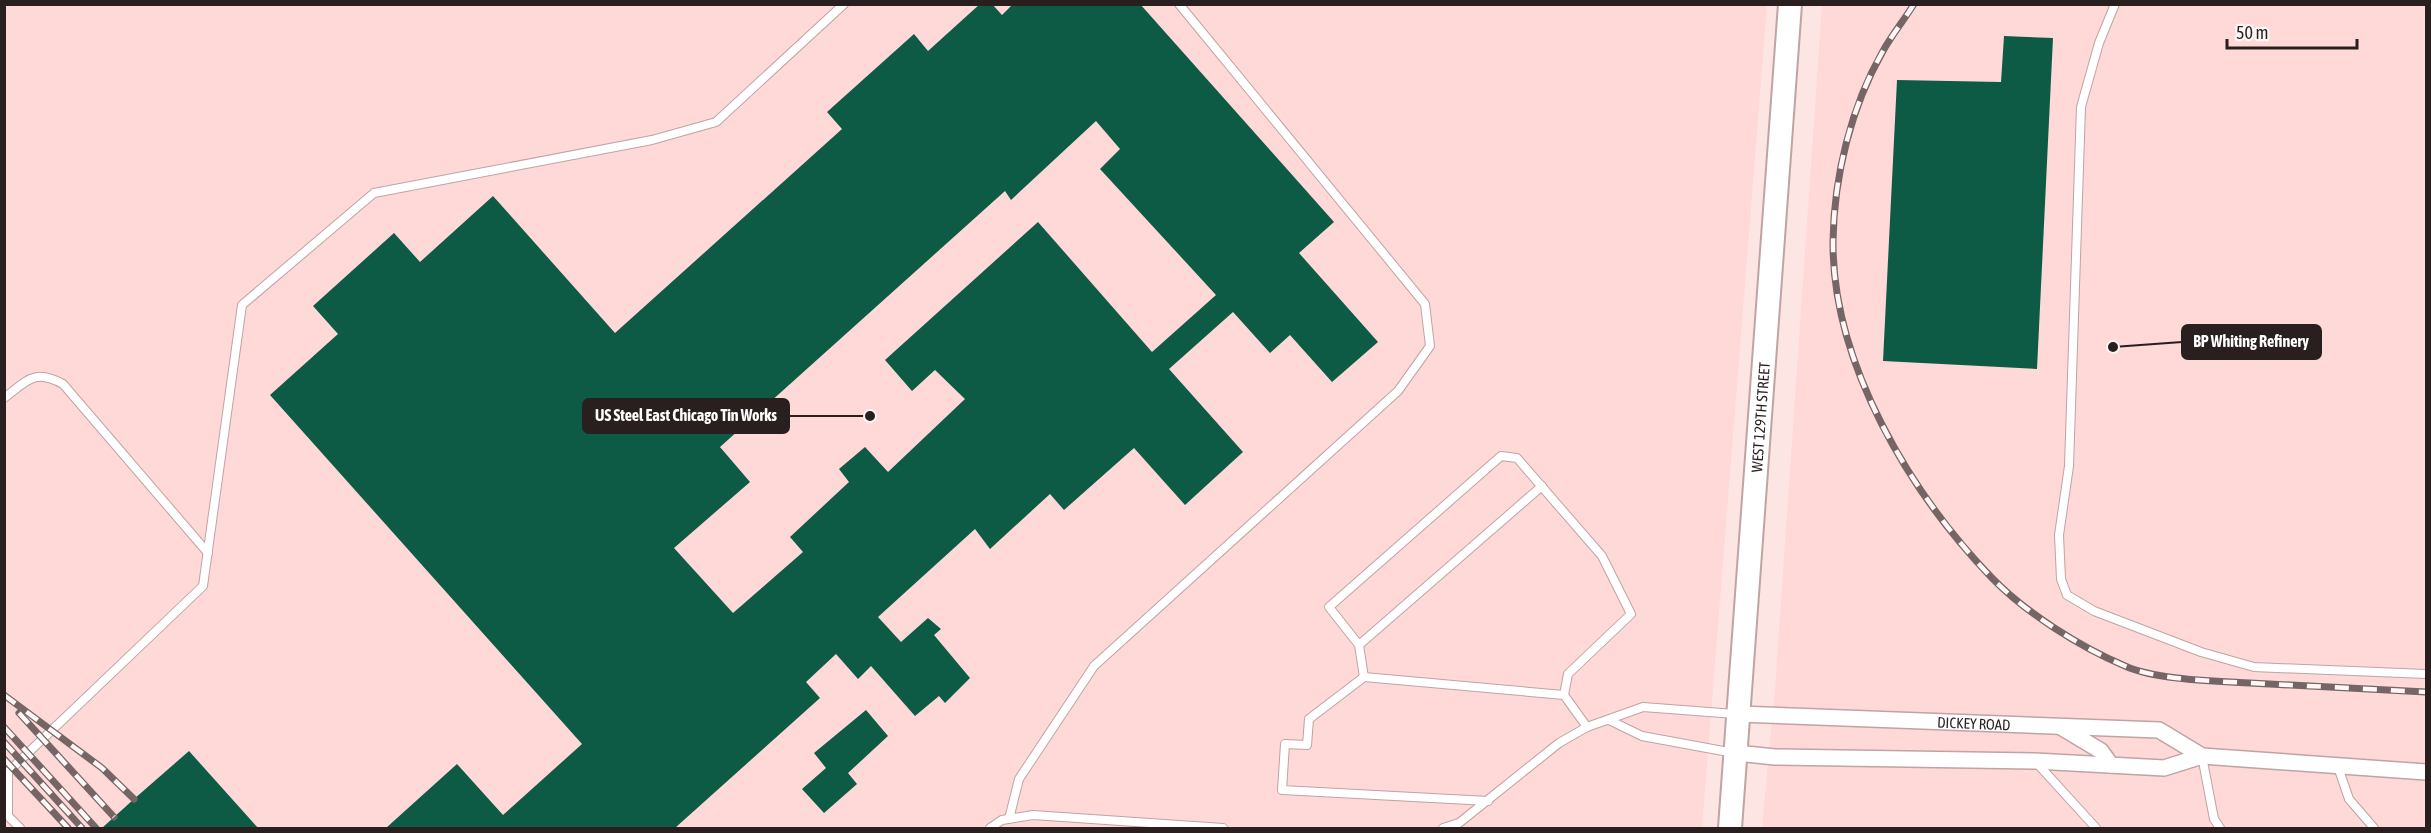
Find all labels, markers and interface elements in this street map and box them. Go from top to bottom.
scale bar [2227,12,2358,50]
text: 50 m [2236,22,2268,43]
callout: BP Whiting Refinery [2182,325,2321,359]
text: BP Whiting Refinery [2193,332,2309,350]
street label: WEST 129TH STREET [1747,361,1772,473]
callout: US Steel East Chicago Tin Works [583,399,789,433]
text: US Steel East Chicago Tin Works [595,406,777,424]
street label: DICKEY ROAD [1937,713,2011,733]

